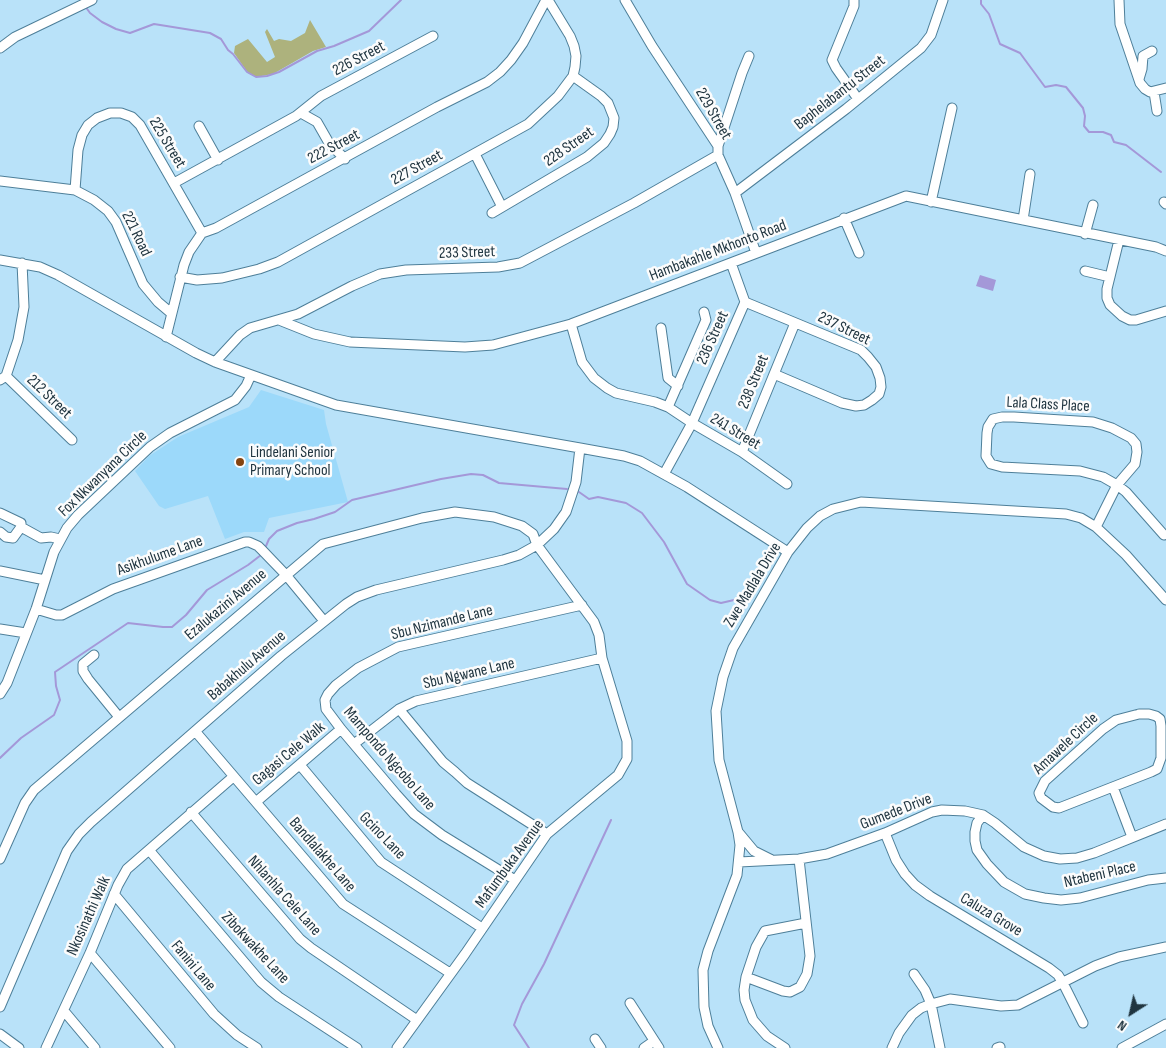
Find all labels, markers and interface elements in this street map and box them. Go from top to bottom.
street label: 226 Street [330,37,388,81]
street label: Baphelabantu Street [791,52,889,134]
street label: 229 Street [691,85,735,143]
street label: 225 Street [144,114,190,172]
street label: 228 Street [540,123,598,171]
street label: 222 Street [305,125,363,169]
street label: 227 Street [388,146,446,190]
street label: 221 Road [117,208,155,260]
street label: Hambakahle Mkhonto Road [647,216,789,286]
street label: 233 Street [439,242,495,264]
street label: 236 Street [693,308,733,368]
street label: 237 Street [815,308,873,350]
street label: 238 Street [734,352,774,412]
street label: 212 Street [22,371,76,423]
street label: Lala Class Place [1006,393,1090,417]
street label: 241 Street [706,410,764,454]
street label: Fox Nkwanyana Circle [55,427,151,521]
place label: Lindelani Senior Primary School [250,443,335,481]
marker: Lindelani Senior Primary School [234,456,246,468]
street label: Asikhulume Lane [115,532,205,580]
street label: Zwe Madlala Drive [720,539,786,631]
street label: Ezalukazini Avenue [181,565,271,645]
street label: Sbu Nzimande Lane [389,601,495,645]
street label: Babakhulu Avenue [204,627,290,705]
street label: Sbu Ngwane Lane [421,654,517,694]
street label: Mampondo Ngcobo Lane [339,703,439,815]
street label: Amawele Circle [1030,709,1102,779]
street label: Gagasi Cele Walk [249,718,329,790]
street label: Gumede Drive [858,790,934,834]
street label: Gcino Lane [355,808,409,864]
street label: Bandlalakhe Lane [284,814,360,896]
street label: Mafumbuka Avenue [472,816,548,912]
street label: Nhlanhla Cele Lane [243,852,325,940]
street label: Ntabeni Place [1062,857,1138,893]
street label: Nkosinathi Walk [63,873,115,959]
street label: Caluza Grove [956,889,1026,941]
street label: Zibokwakhe Lane [217,908,293,988]
street label: Fanini Lane [167,937,219,995]
north arrow [1106,988,1156,1038]
text: N [1114,1017,1130,1035]

